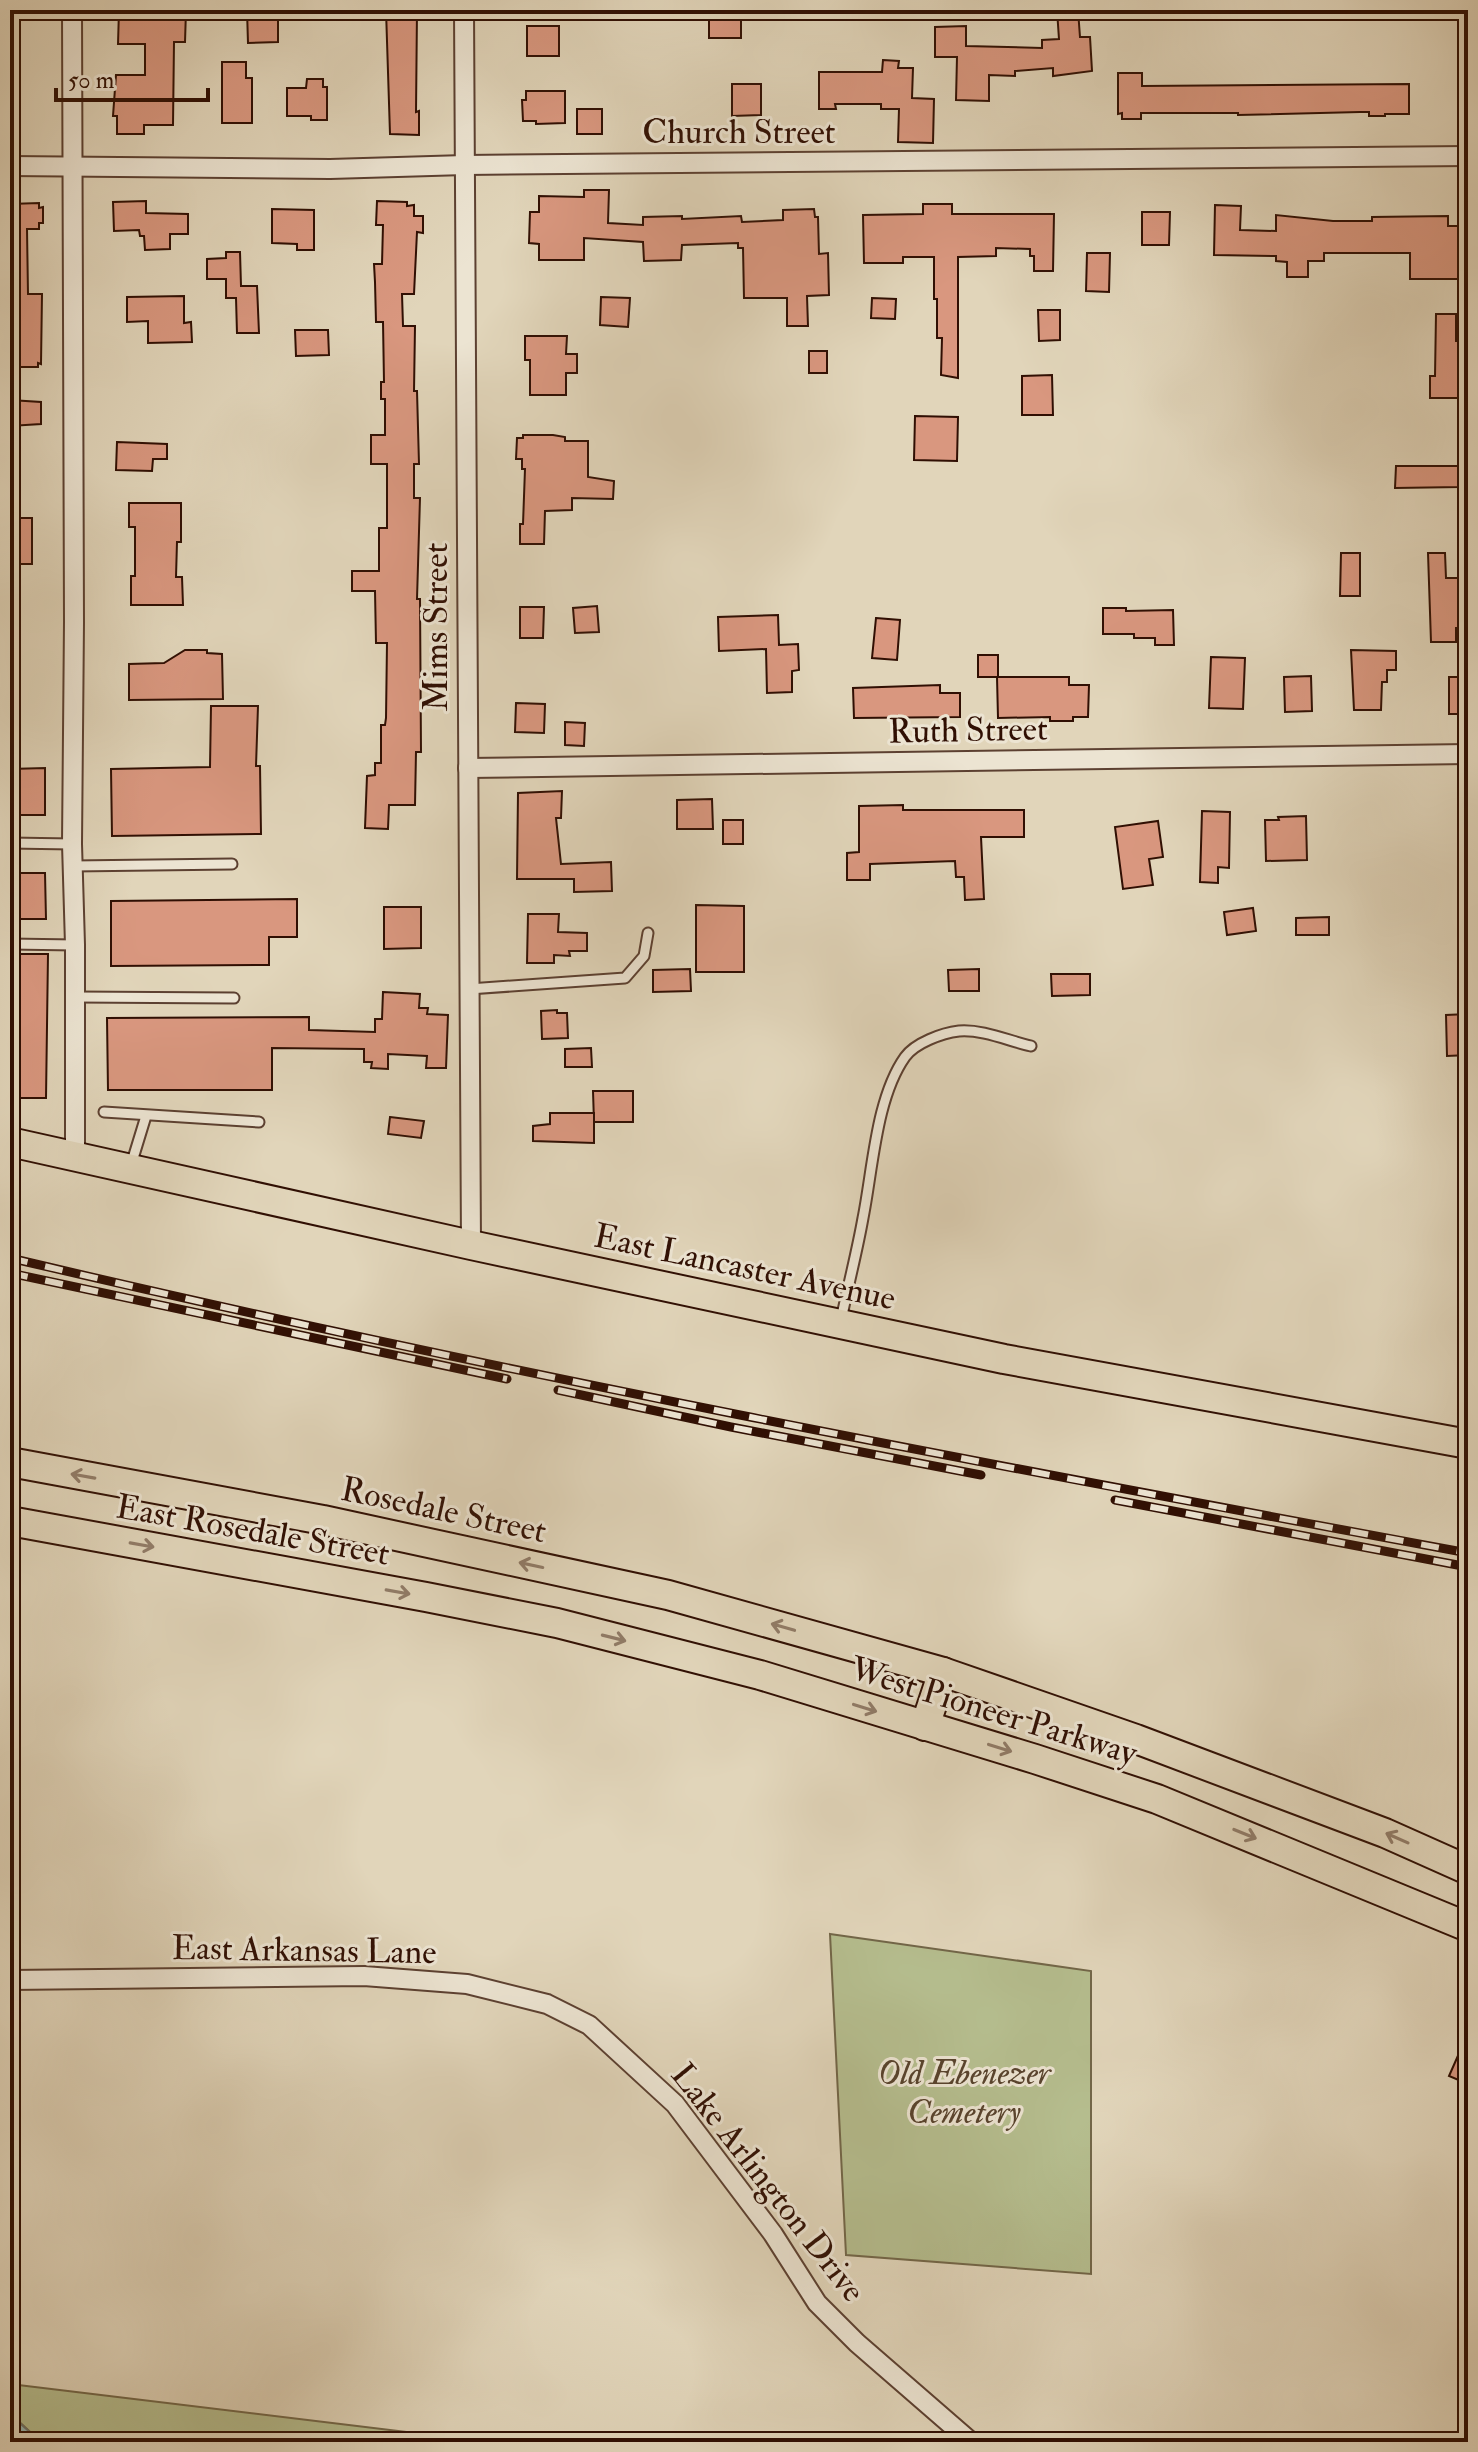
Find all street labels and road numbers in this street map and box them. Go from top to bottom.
street label: Church Street [642,111,836,154]
street label: Mims Street [415,542,458,712]
street label: Ruth Street [888,708,1048,753]
street label: East Lancaster Avenue [590,1215,899,1320]
street label: Rosedale Street [337,1468,550,1553]
street label: East Rosedale Street [113,1485,393,1576]
street label: West Pioneer Parkway [844,1647,1143,1776]
street label: East Arkansas Lane [171,1927,437,1974]
street label: Lake Arlington Drive [661,2055,875,2311]

